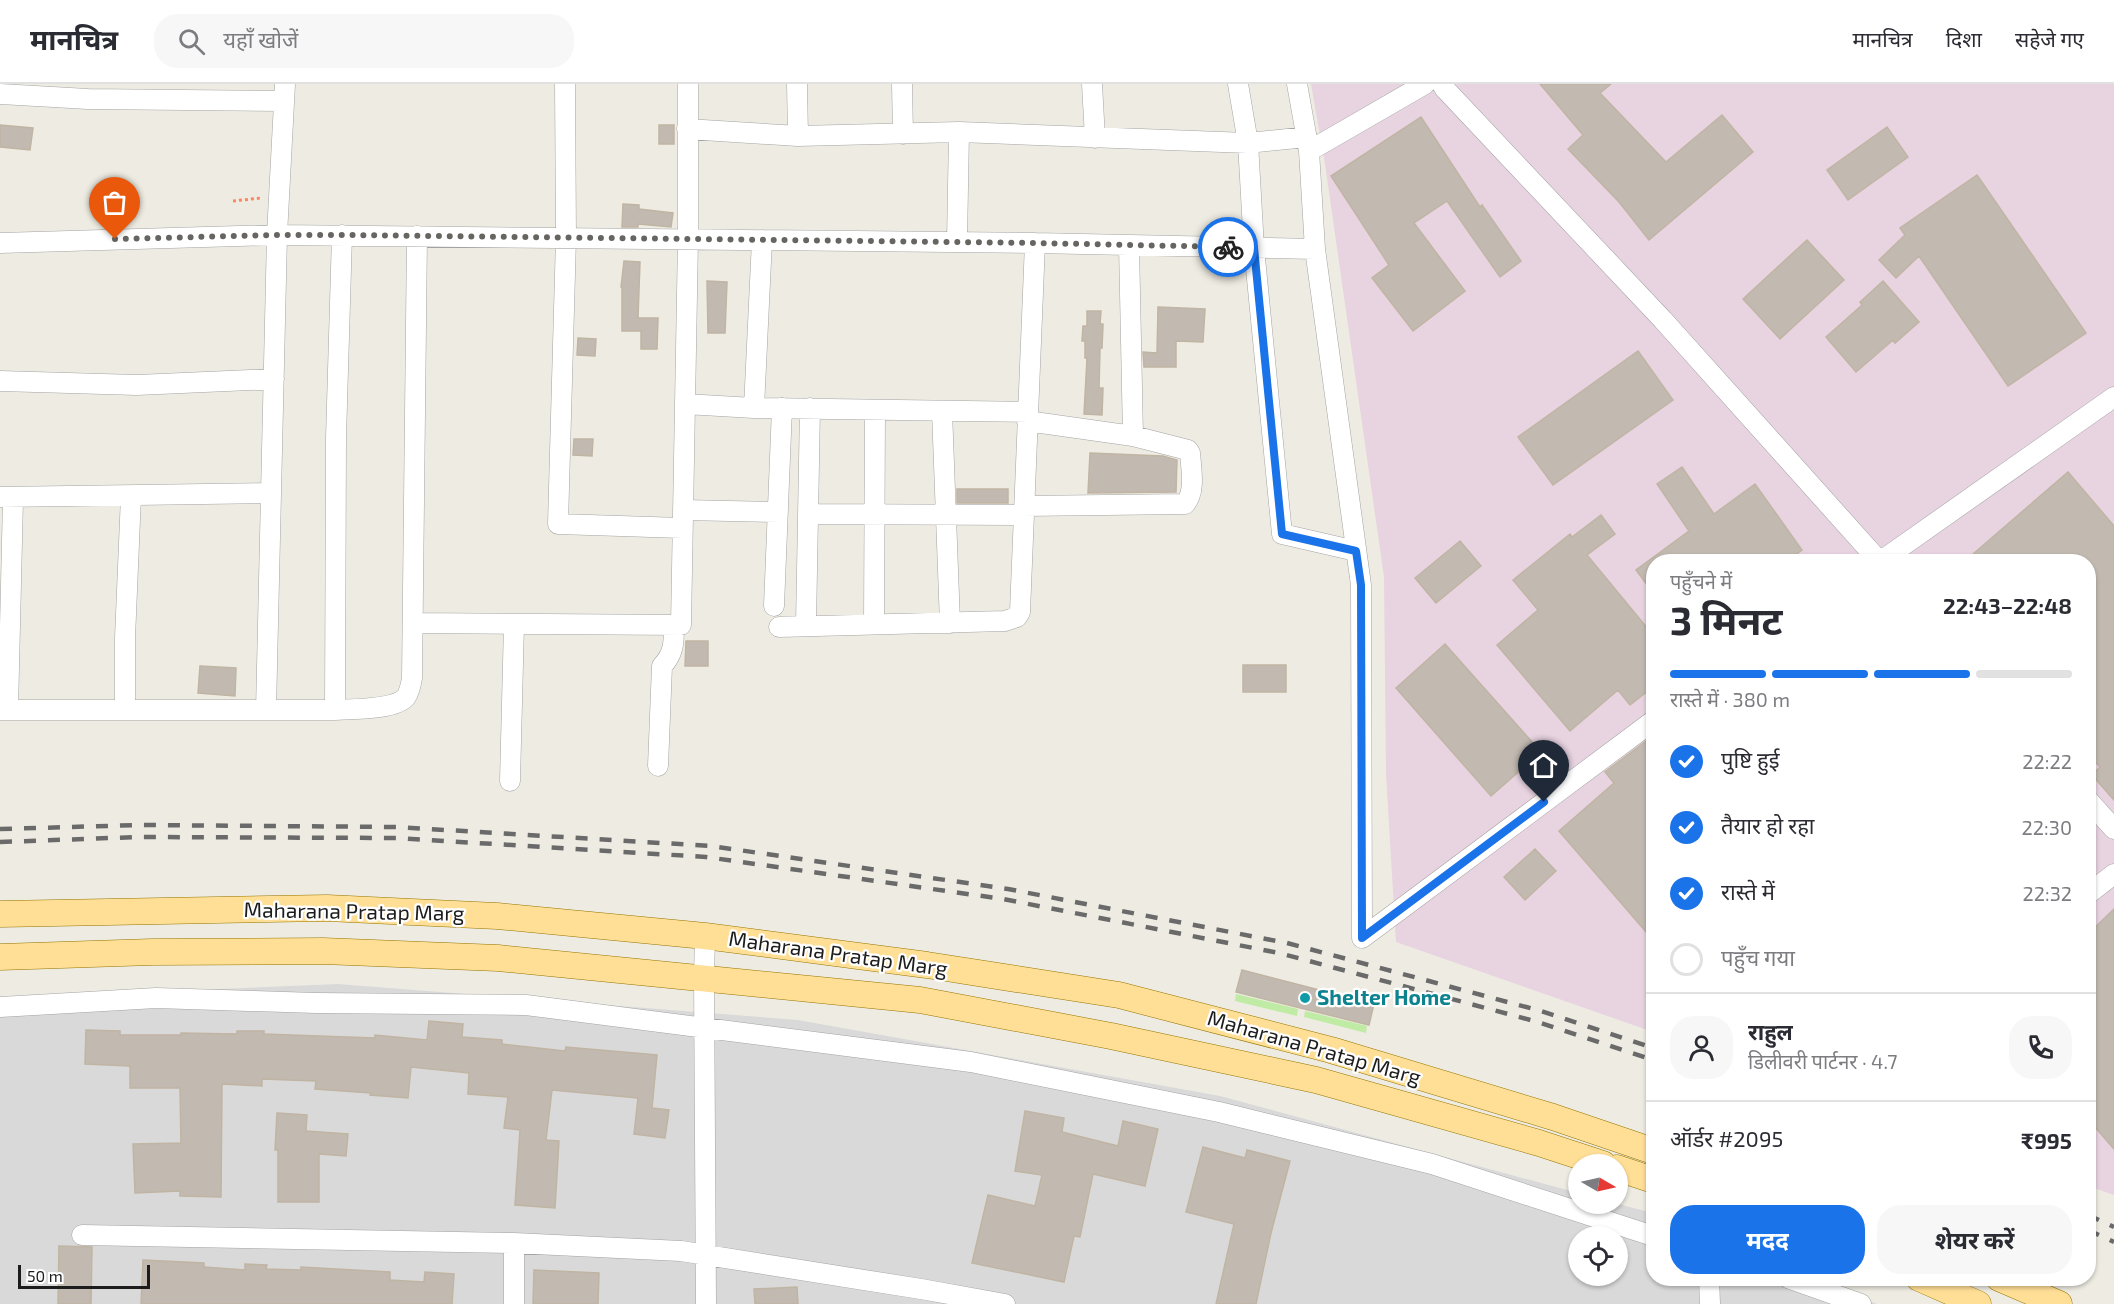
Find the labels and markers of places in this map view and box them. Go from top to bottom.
pin [89,177,140,239]
pin [1518,740,1569,802]
place label: Shelter Home [1317,984,1451,1009]
marker: Shelter Home [1298,991,1312,1005]

